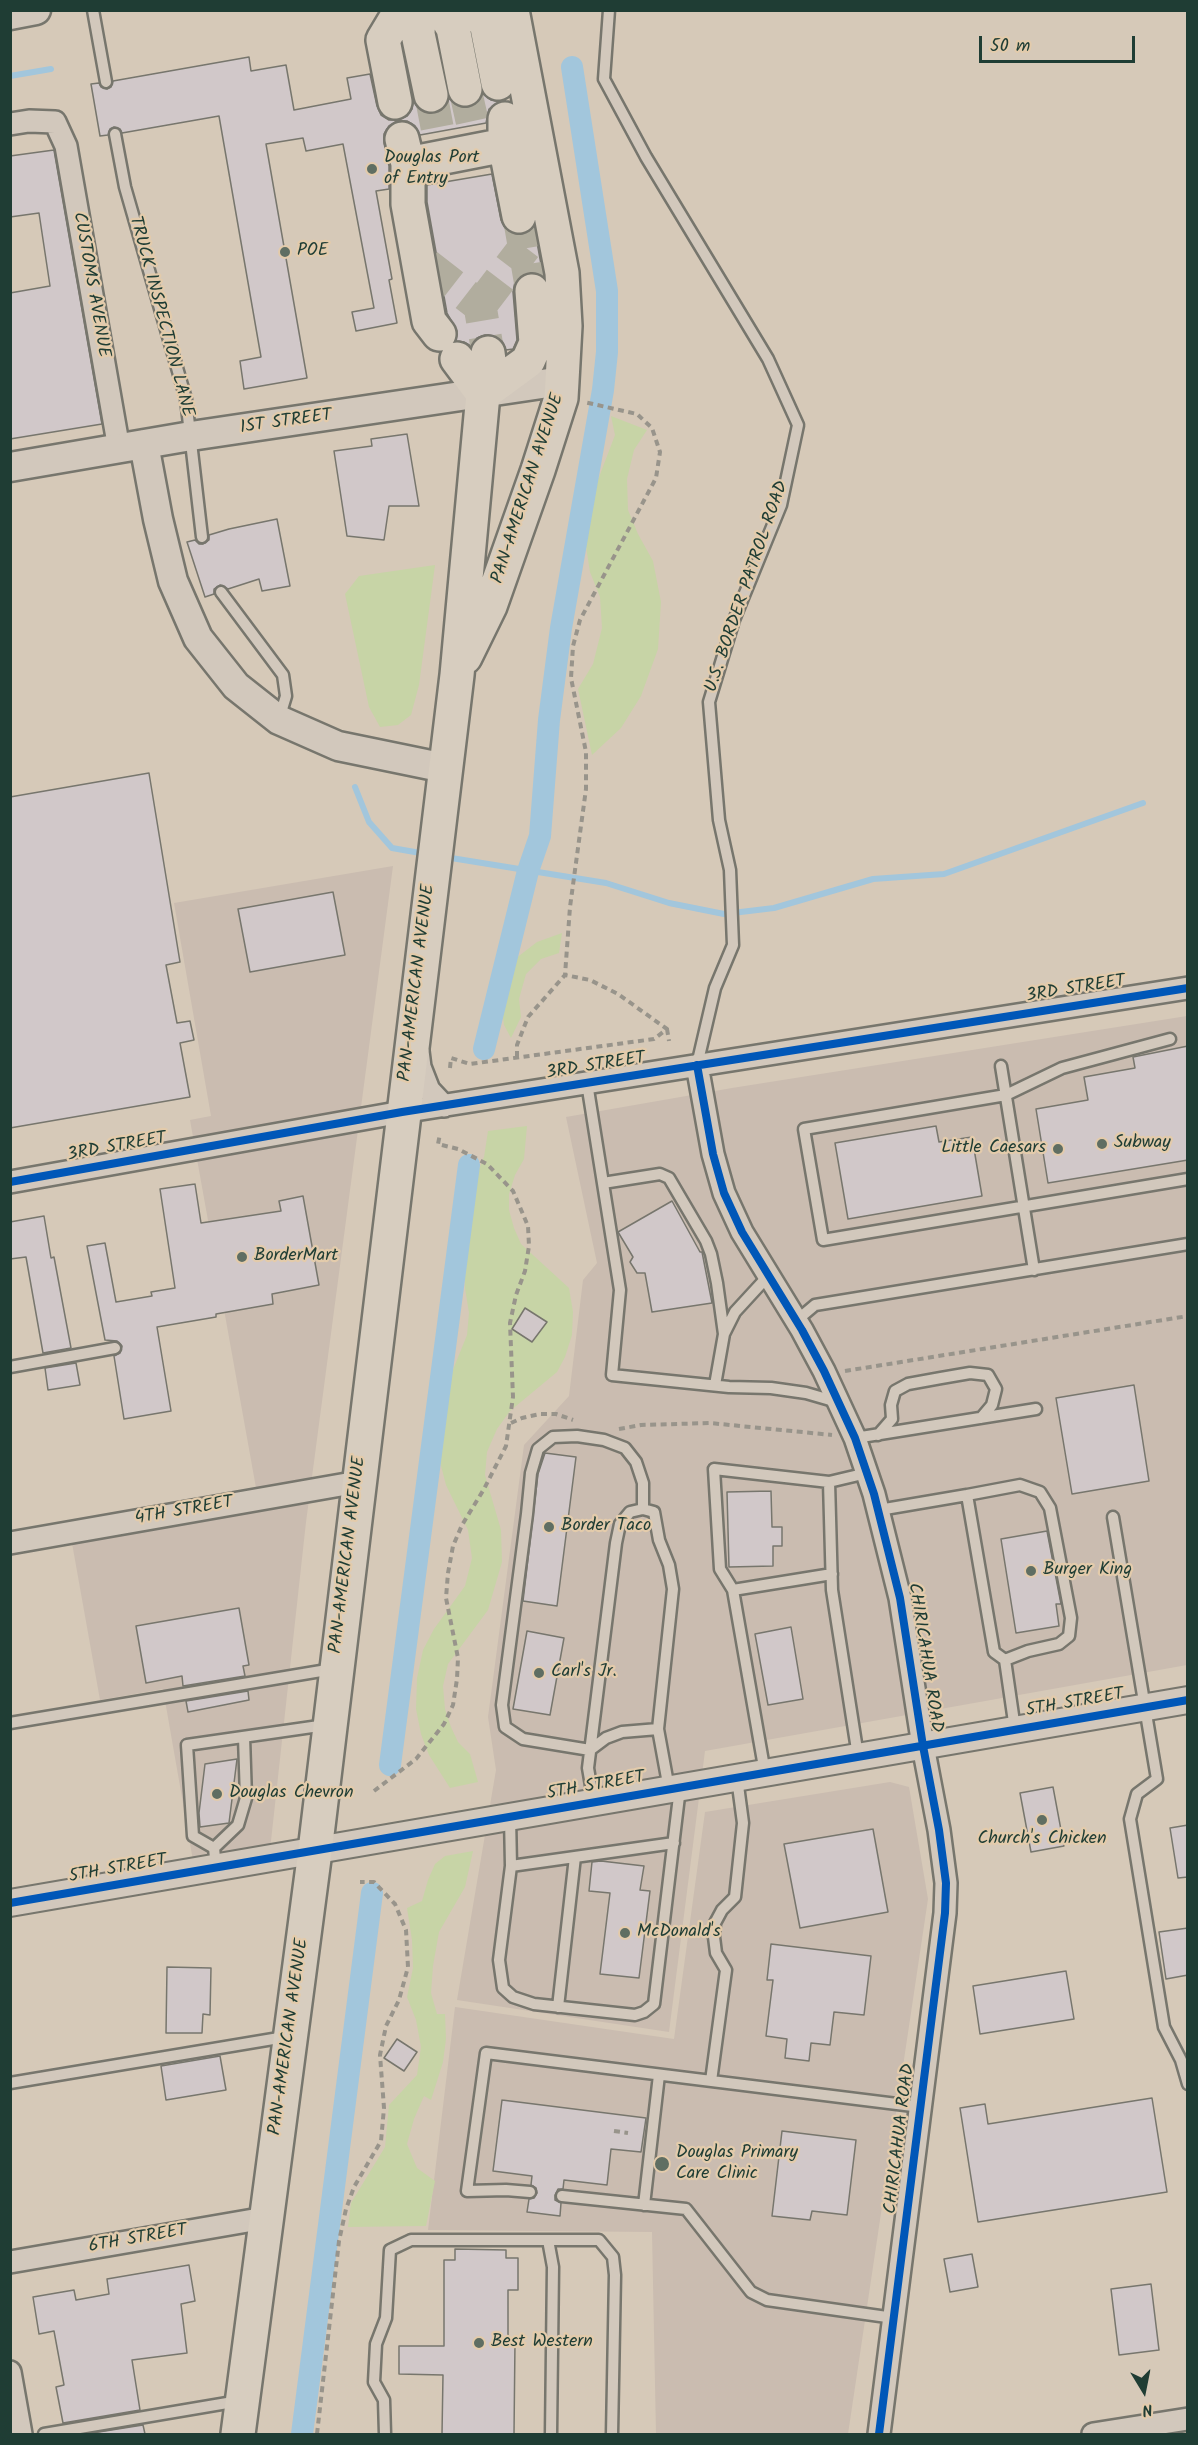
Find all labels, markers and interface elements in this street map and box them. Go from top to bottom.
scale bar [982,24,1138,62]
text: 50 m [990,32,1030,61]
place label: Douglas Port of Entry [384,148,480,190]
marker: Douglas Port of Entry [365,162,379,176]
street label: CUSTOMS AVENUE [67,211,113,359]
street label: TRUCK INSPECTION LANE [123,214,197,420]
place label: POE [297,241,328,263]
marker: POE [278,245,292,259]
street label: PAN-AMERICAN AVENUE [488,391,570,587]
street label: 1ST STREET [239,406,333,440]
street label: U.S. BORDER PATROL ROAD [702,479,794,695]
street label: PAN-AMERICAN AVENUE [395,883,441,1083]
street label: 3RD STREET [1025,972,1127,1008]
street label: 3RD STREET [545,1049,647,1085]
street label: 3RD STREET [66,1129,168,1167]
place label: Subway [1114,1133,1171,1155]
marker: Subway [1095,1137,1109,1151]
place label: Little Caesars [941,1138,1046,1160]
marker: Little Caesars [1051,1142,1065,1156]
place label: BorderMart [254,1246,338,1268]
marker: BorderMart [235,1250,249,1264]
street label: PAN-AMERICAN AVENUE [326,1455,372,1655]
street label: 4TH STREET [133,1493,235,1531]
place label: Border Taco [561,1516,651,1538]
marker: Border Taco [542,1520,556,1534]
place label: Burger King [1043,1560,1132,1582]
marker: Burger King [1024,1564,1038,1578]
street label: CHIRICAHUA ROAD [901,1582,947,1734]
place label: Carl's Jr. [551,1662,617,1684]
marker: Carl's Jr. [532,1666,546,1680]
street label: 5TH STREET [1024,1685,1126,1723]
street label: 5TH STREET [545,1768,647,1806]
place label: Douglas Chevron [229,1783,354,1805]
marker: Douglas Chevron [210,1787,224,1801]
marker: Church's Chicken [1035,1813,1049,1827]
place label: Church's Chicken [977,1829,1107,1851]
street label: 5TH STREET [67,1851,169,1889]
place label: McDonald's [637,1922,721,1944]
marker: McDonald's [618,1926,632,1940]
street label: PAN-AMERICAN AVENUE [265,1937,315,2137]
street label: CHIRICAHUA ROAD [881,2063,921,2215]
place label: Douglas Primary Care Clinic [676,2143,798,2186]
marker: Douglas Primary Care Clinic [653,2155,671,2173]
street label: 6TH STREET [87,2221,189,2259]
place label: Best Western [491,2332,593,2354]
marker: Best Western [472,2336,486,2350]
north arrow [1114,2361,1174,2421]
text: N [1140,2396,1154,2422]

